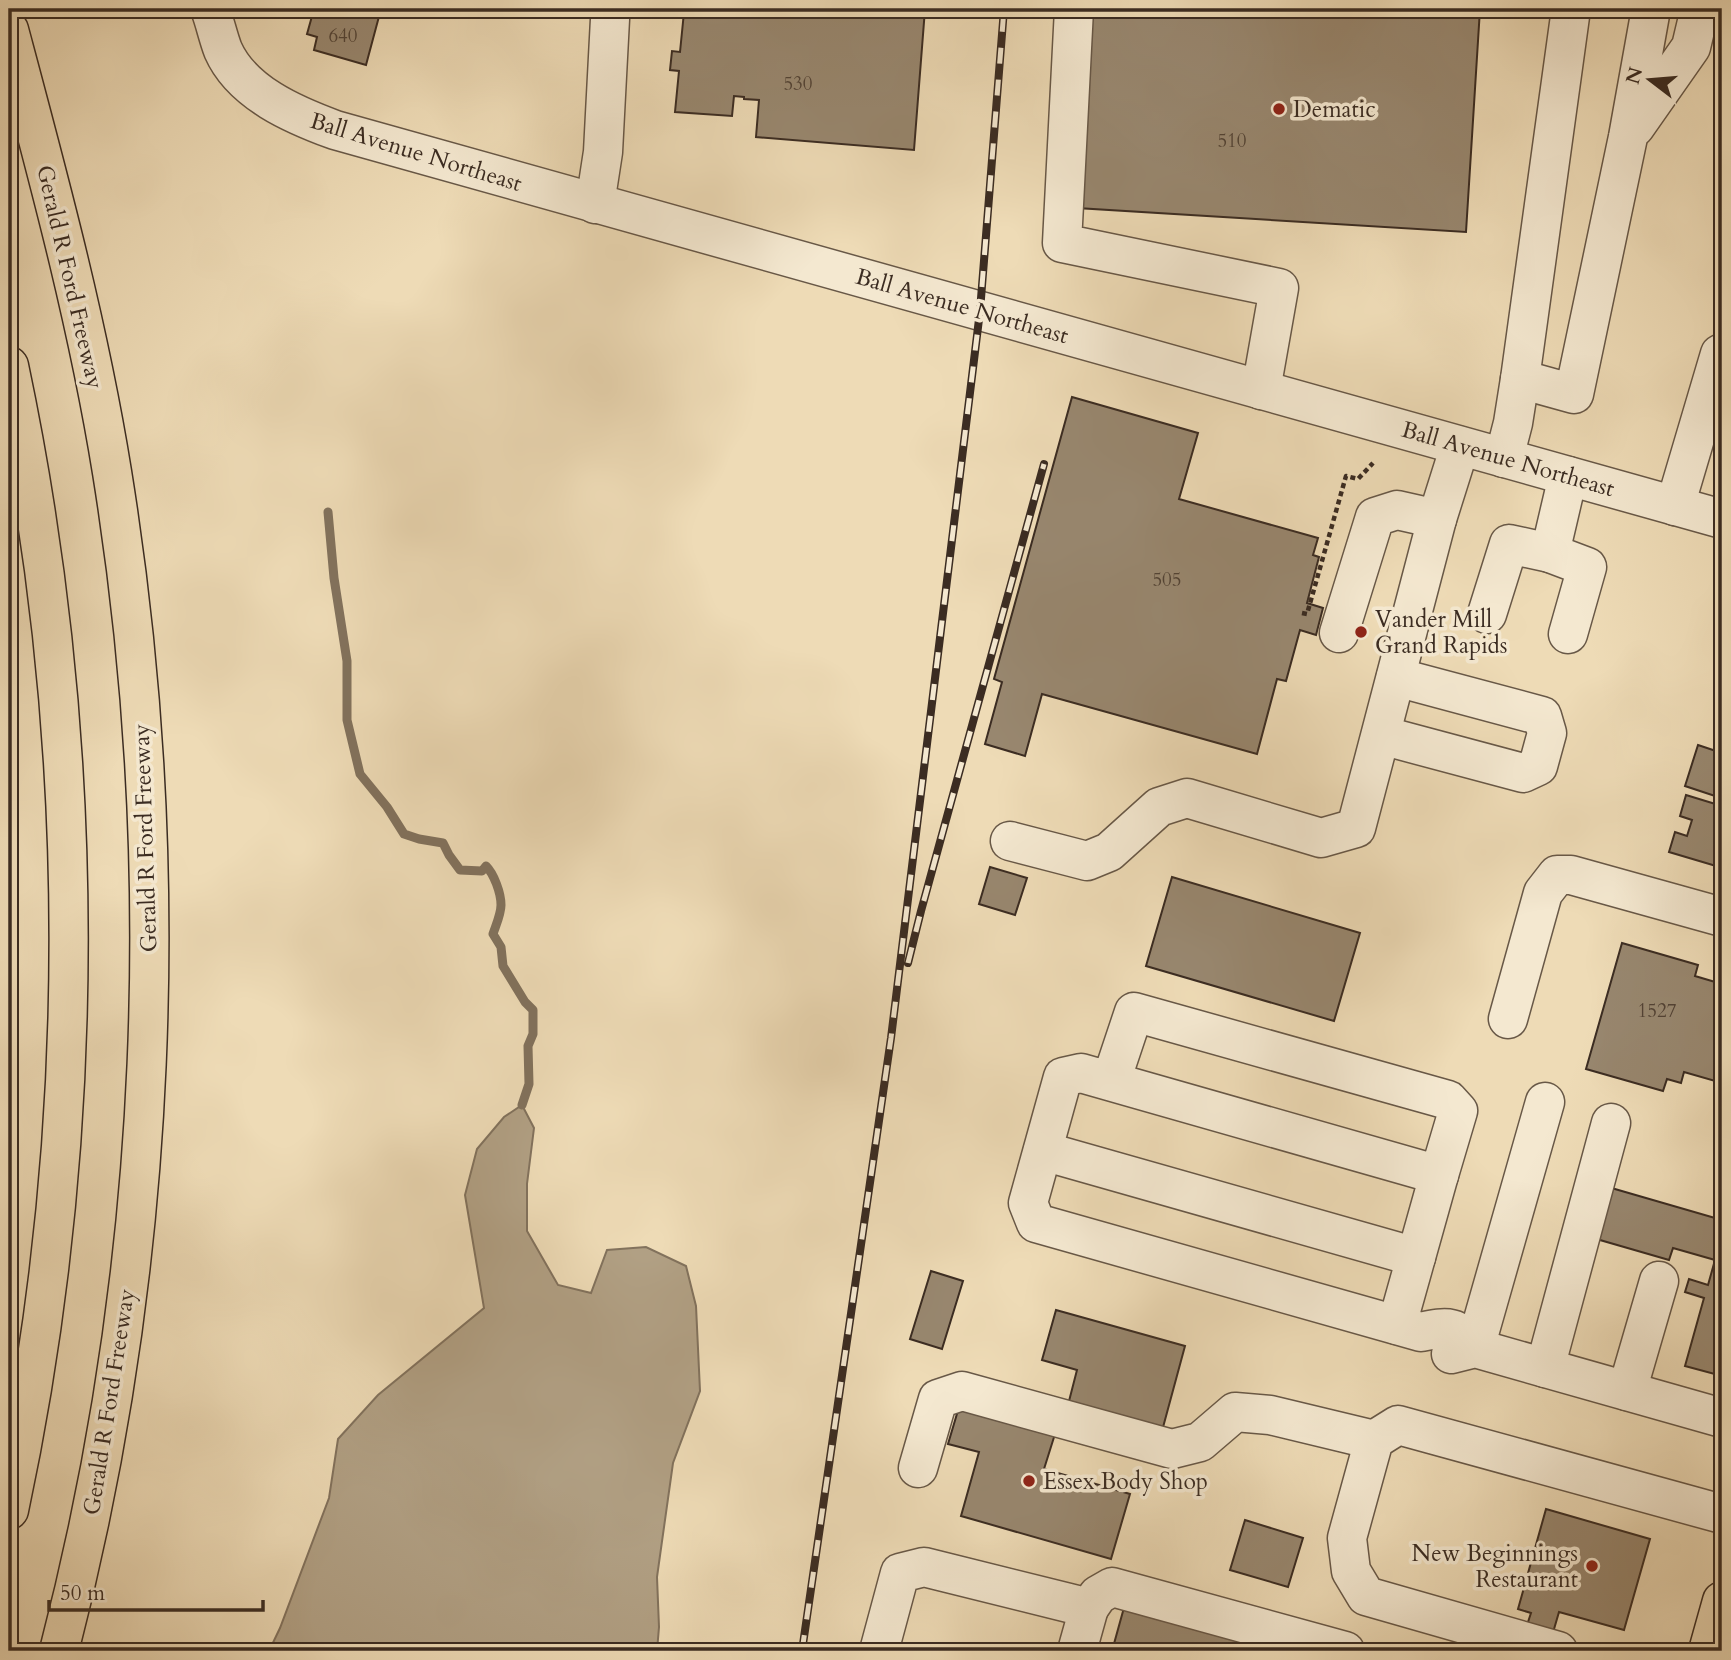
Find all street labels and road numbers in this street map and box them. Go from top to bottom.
street label: Ball Avenue Northeast [306,105,526,199]
street label: Gerald R Ford Freeway [29,162,111,392]
street label: Ball Avenue Northeast [852,261,1072,351]
street label: Ball Avenue Northeast [1398,414,1618,504]
street label: Gerald R Ford Freeway [126,723,164,953]
street label: Gerald R Ford Freeway [76,1287,142,1517]

